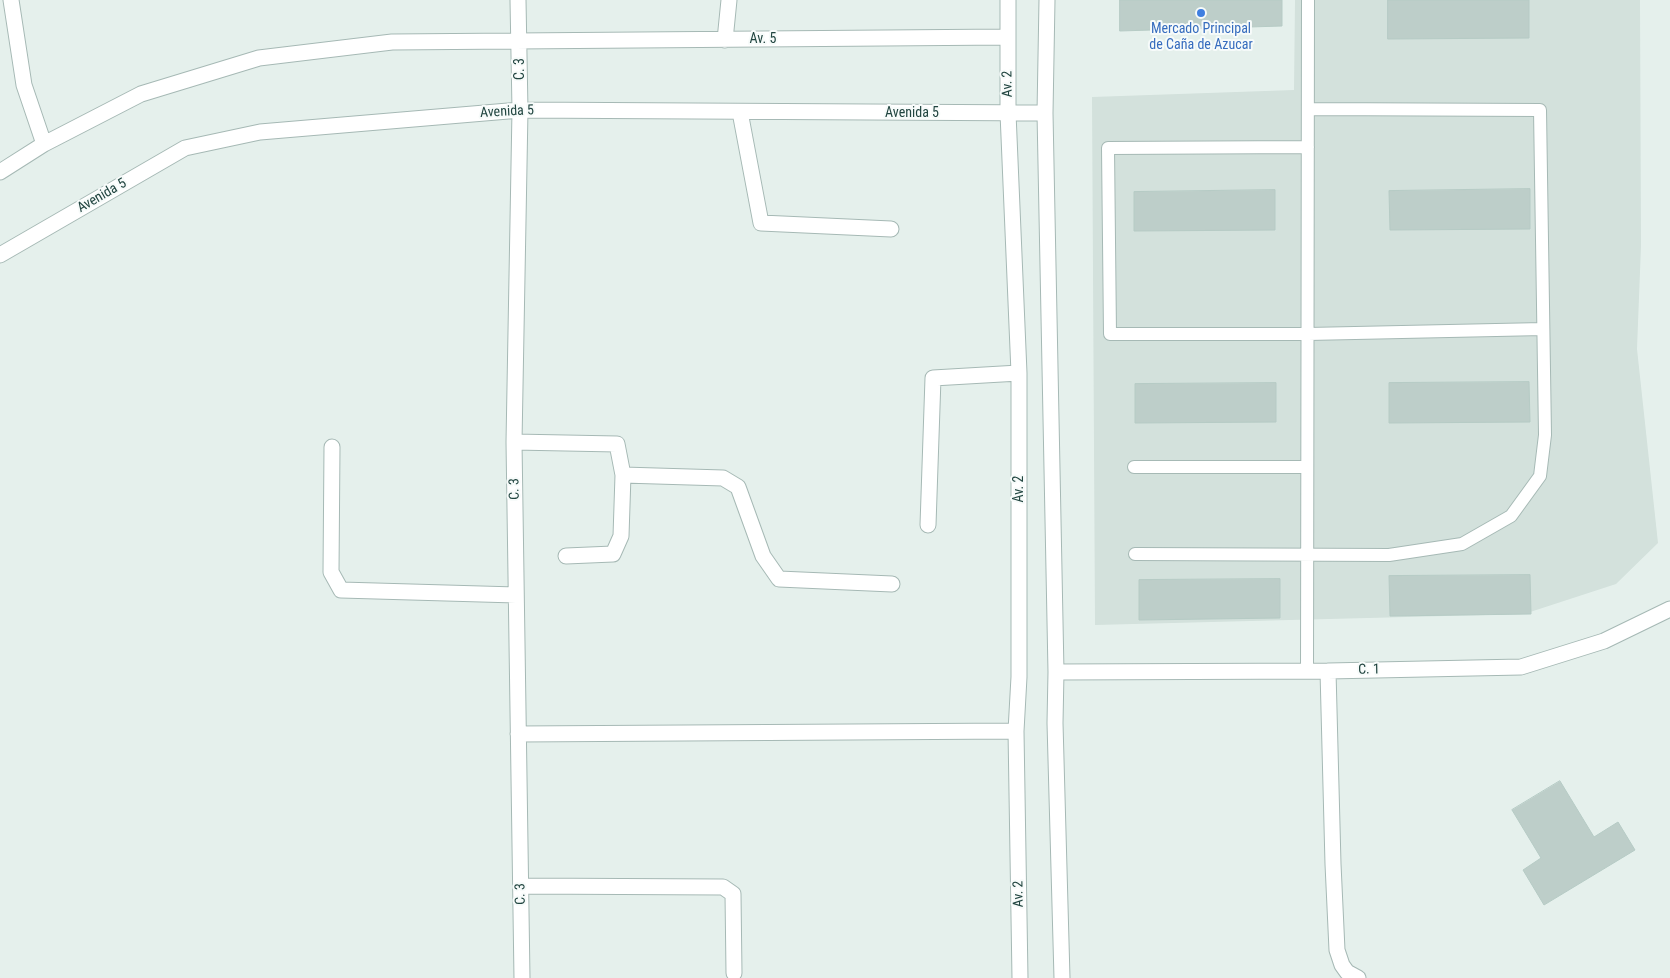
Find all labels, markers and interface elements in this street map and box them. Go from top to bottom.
marker: Mercado Principal de Caña de Azucar [1195,7,1207,19]
place label: Mercado Principal de Caña de Azucar [1149,21,1253,54]
street label: Av. 5 [750,31,776,47]
street label: C. 3 [512,58,528,80]
street label: Av. 2 [999,70,1017,98]
street label: Avenida 5 [480,102,534,122]
street label: Avenida 5 [885,105,939,121]
street label: Avenida 5 [74,175,130,217]
street label: Av. 2 [1011,476,1027,502]
street label: C. 3 [506,478,524,500]
street label: C. 1 [1358,661,1380,679]
street label: Av. 2 [1010,880,1028,908]
street label: C. 3 [512,883,530,905]

